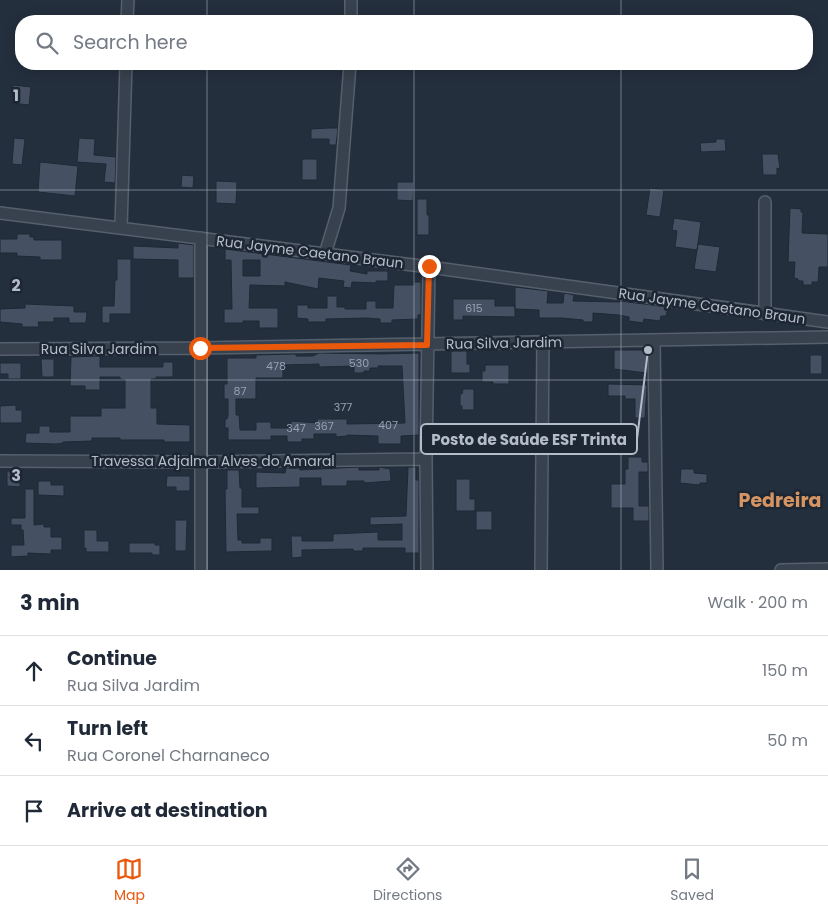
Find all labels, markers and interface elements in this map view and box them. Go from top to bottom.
search box [15,15,813,70]
icon: search [33,29,61,57]
text: Search here [73,29,187,56]
text: 1 [13,84,19,107]
street label: Rua Jayme Caetano Braun [215,231,405,273]
route end [418,255,441,278]
text: 2 [11,274,21,297]
street label: Rua Jayme Caetano Braun [617,283,807,329]
house number: 615 [465,300,483,316]
street label: Rua Silva Jardim [446,332,562,354]
route start [189,337,212,360]
street label: Rua Silva Jardim [41,339,157,359]
house number: 530 [349,355,369,371]
house number: 478 [266,358,286,374]
house number: 87 [234,383,246,399]
house number: 377 [334,399,352,415]
house number: 407 [378,417,398,433]
house number: 367 [314,418,334,434]
house number: 347 [286,420,306,436]
callout: Posto de Saúde ESF Trinta [421,424,637,454]
text: Posto de Saúde ESF Trinta [431,429,627,450]
street label: Travessa Adjalma Alves do Amaral [91,451,335,471]
text: 3 [11,464,21,487]
district label: Pedreira [739,487,821,514]
text: 3 min [20,588,80,617]
text: Walk · 200 m [707,591,808,614]
text: Continue [67,645,157,672]
icon: ahead [20,657,48,685]
text: 150 m [762,659,808,682]
text: Rua Silva Jardim [67,674,200,697]
text: Turn left [67,715,148,742]
icon: left [20,727,48,755]
text: 50 m [767,729,808,752]
text: Rua Coronel Charnaneco [67,744,270,767]
icon: arrive [20,797,48,825]
text: Arrive at destination [67,797,268,824]
tab: Map [114,855,145,906]
tab: Directions [373,855,442,906]
tab: Saved [670,855,714,906]

